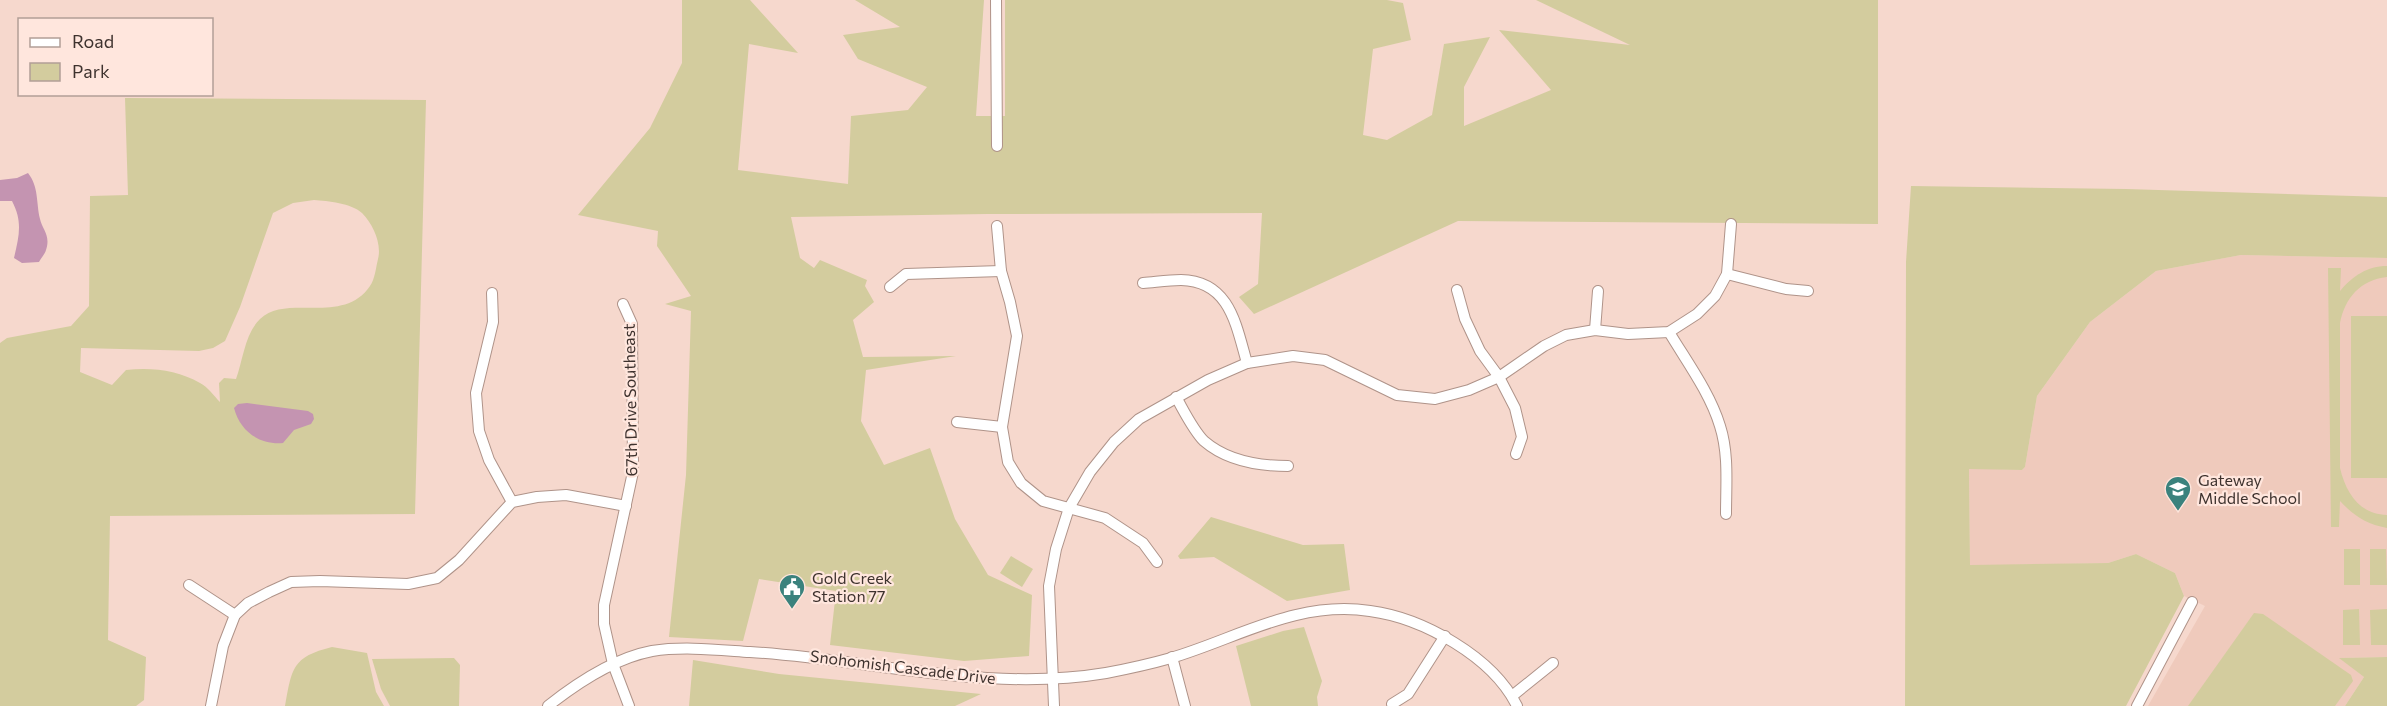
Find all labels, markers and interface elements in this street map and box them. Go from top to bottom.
legend [18,18,213,96]
text: Road [72,30,114,52]
text: Park [72,60,110,82]
street label: 67th Drive Southeast [619,323,640,477]
place label: Gateway Middle School [2198,470,2301,507]
school or university icon: Gateway Middle School [2163,474,2193,512]
place label: Gold Creek Station 77 [812,568,893,605]
public building icon: Gold Creek Station 77 [777,572,807,610]
street label: Snohomish Cascade Drive [809,646,997,687]

